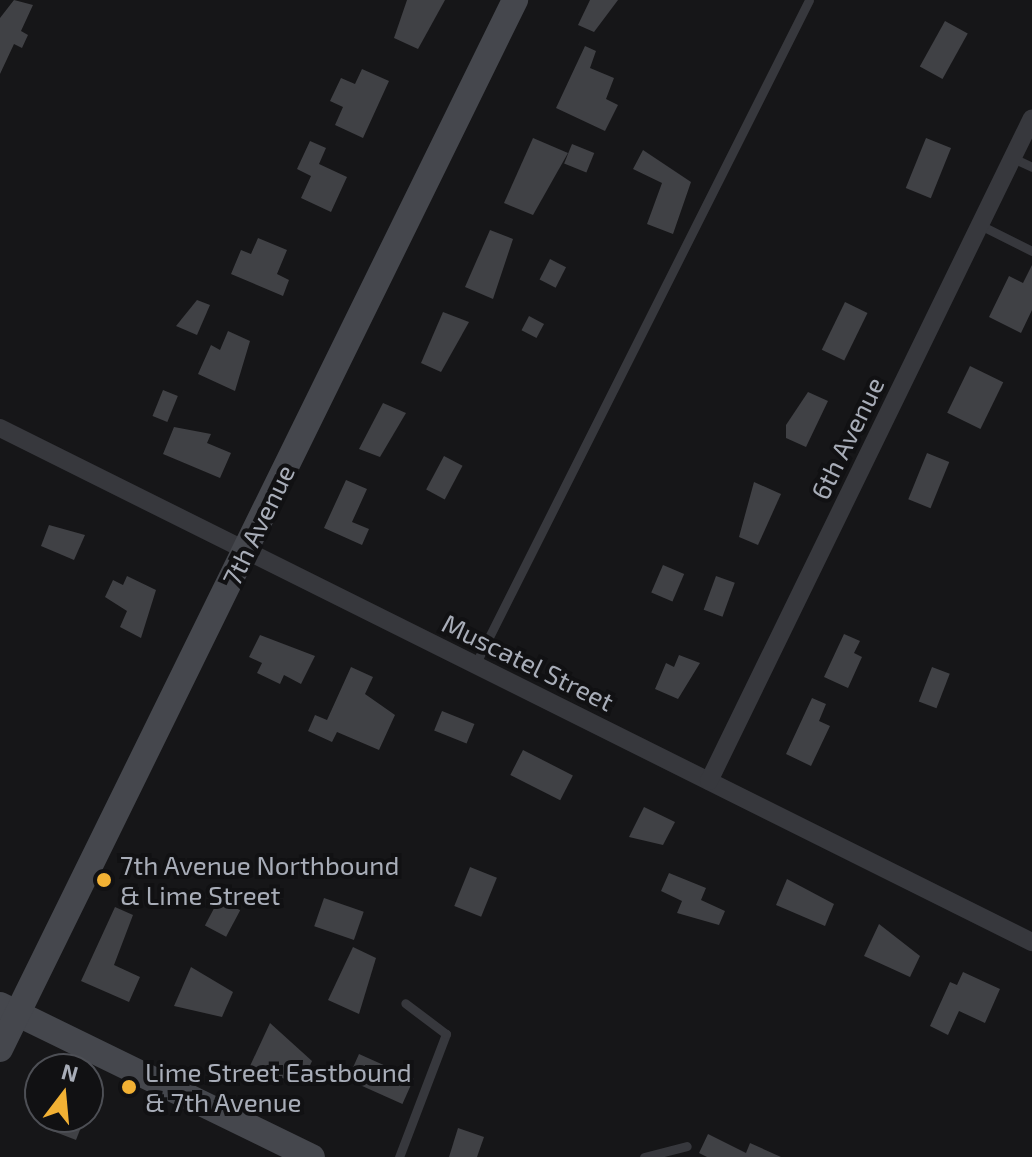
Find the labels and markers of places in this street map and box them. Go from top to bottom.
place label: 7th Avenue Northbound & Lime Street [120,849,400,910]
marker: 7th Avenue Northbound & Lime Street [95,871,113,889]
place label: Lime Street Eastbound & 7th Avenue [145,1056,412,1118]
marker: Lime Street Eastbound & 7th Avenue [120,1078,138,1096]

